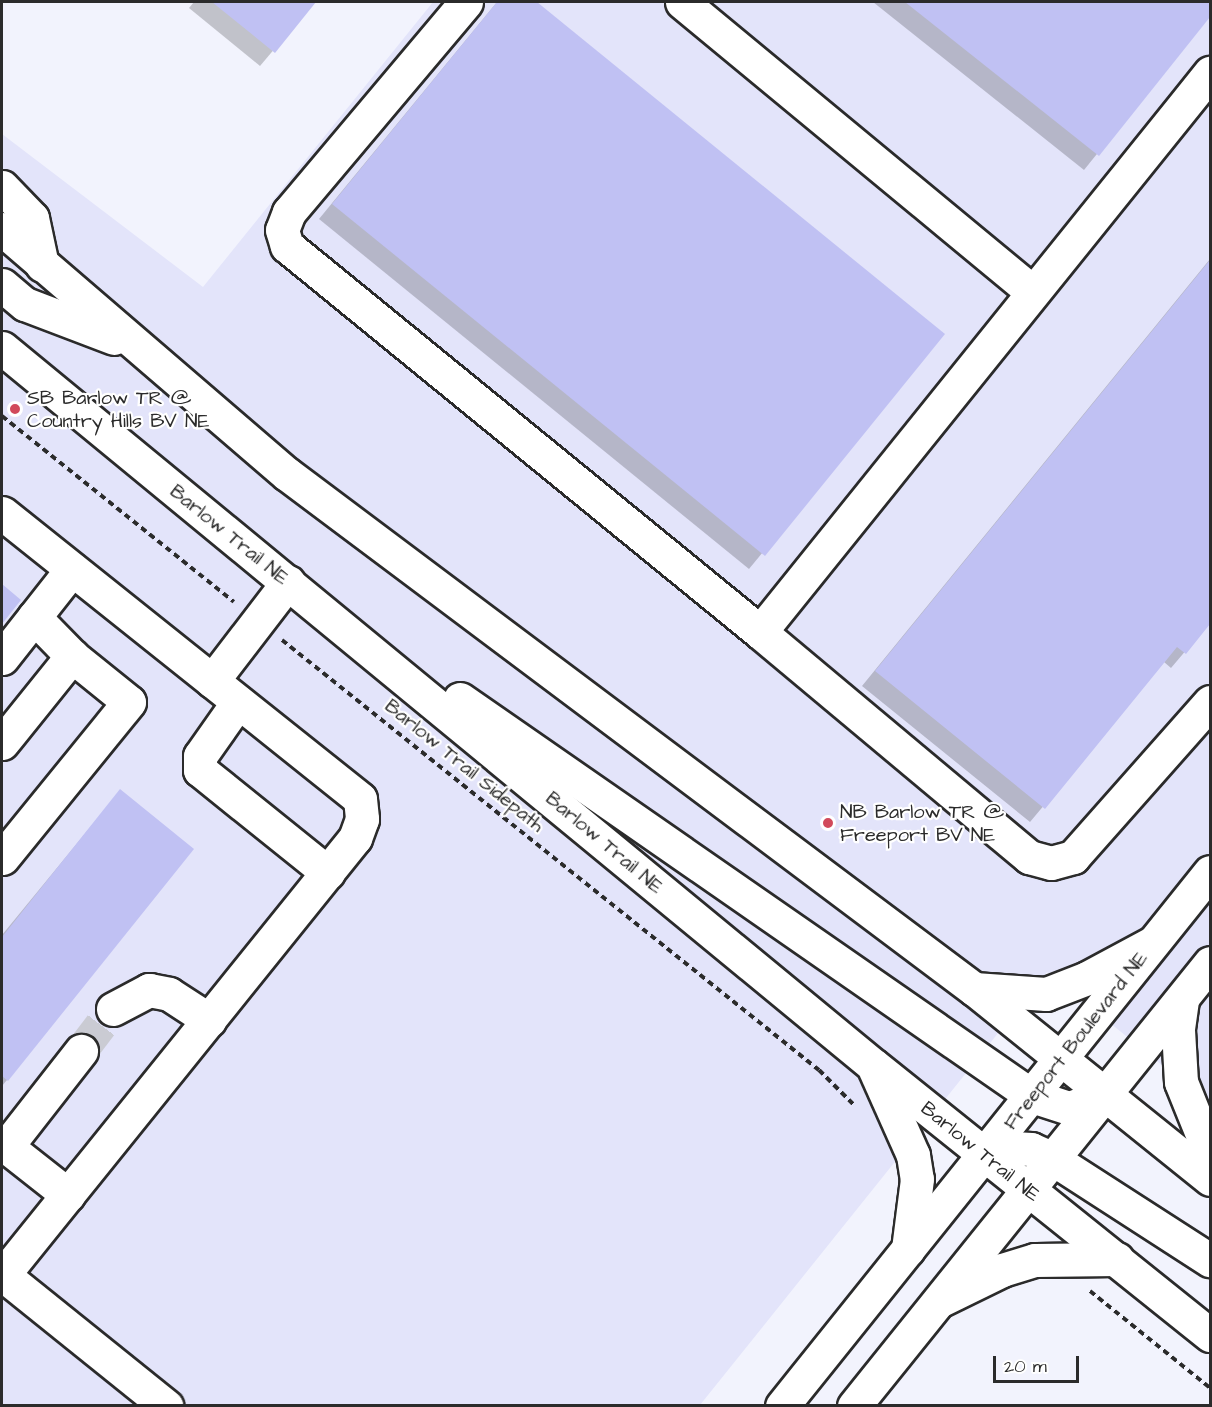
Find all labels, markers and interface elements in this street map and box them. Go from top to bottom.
place label: SB Barlow TR @ Country Hills BV NE [27,386,209,433]
marker: SB Barlow TR @ Country Hills BV NE [8,402,22,416]
street label: Barlow Trail NE [165,480,293,590]
street label: Barlow Trail Sidepath [379,694,549,838]
street label: Barlow Trail NE [540,787,668,899]
place label: NB Barlow TR @ Freeport BV NE [840,800,1004,847]
marker: NB Barlow TR @ Freeport BV NE [821,816,835,830]
street label: Freeport Boulevard NE [999,947,1153,1135]
street label: Barlow Trail NE [916,1097,1044,1207]
scale bar [996,1344,1082,1382]
text: 20 m [1004,1354,1047,1379]

